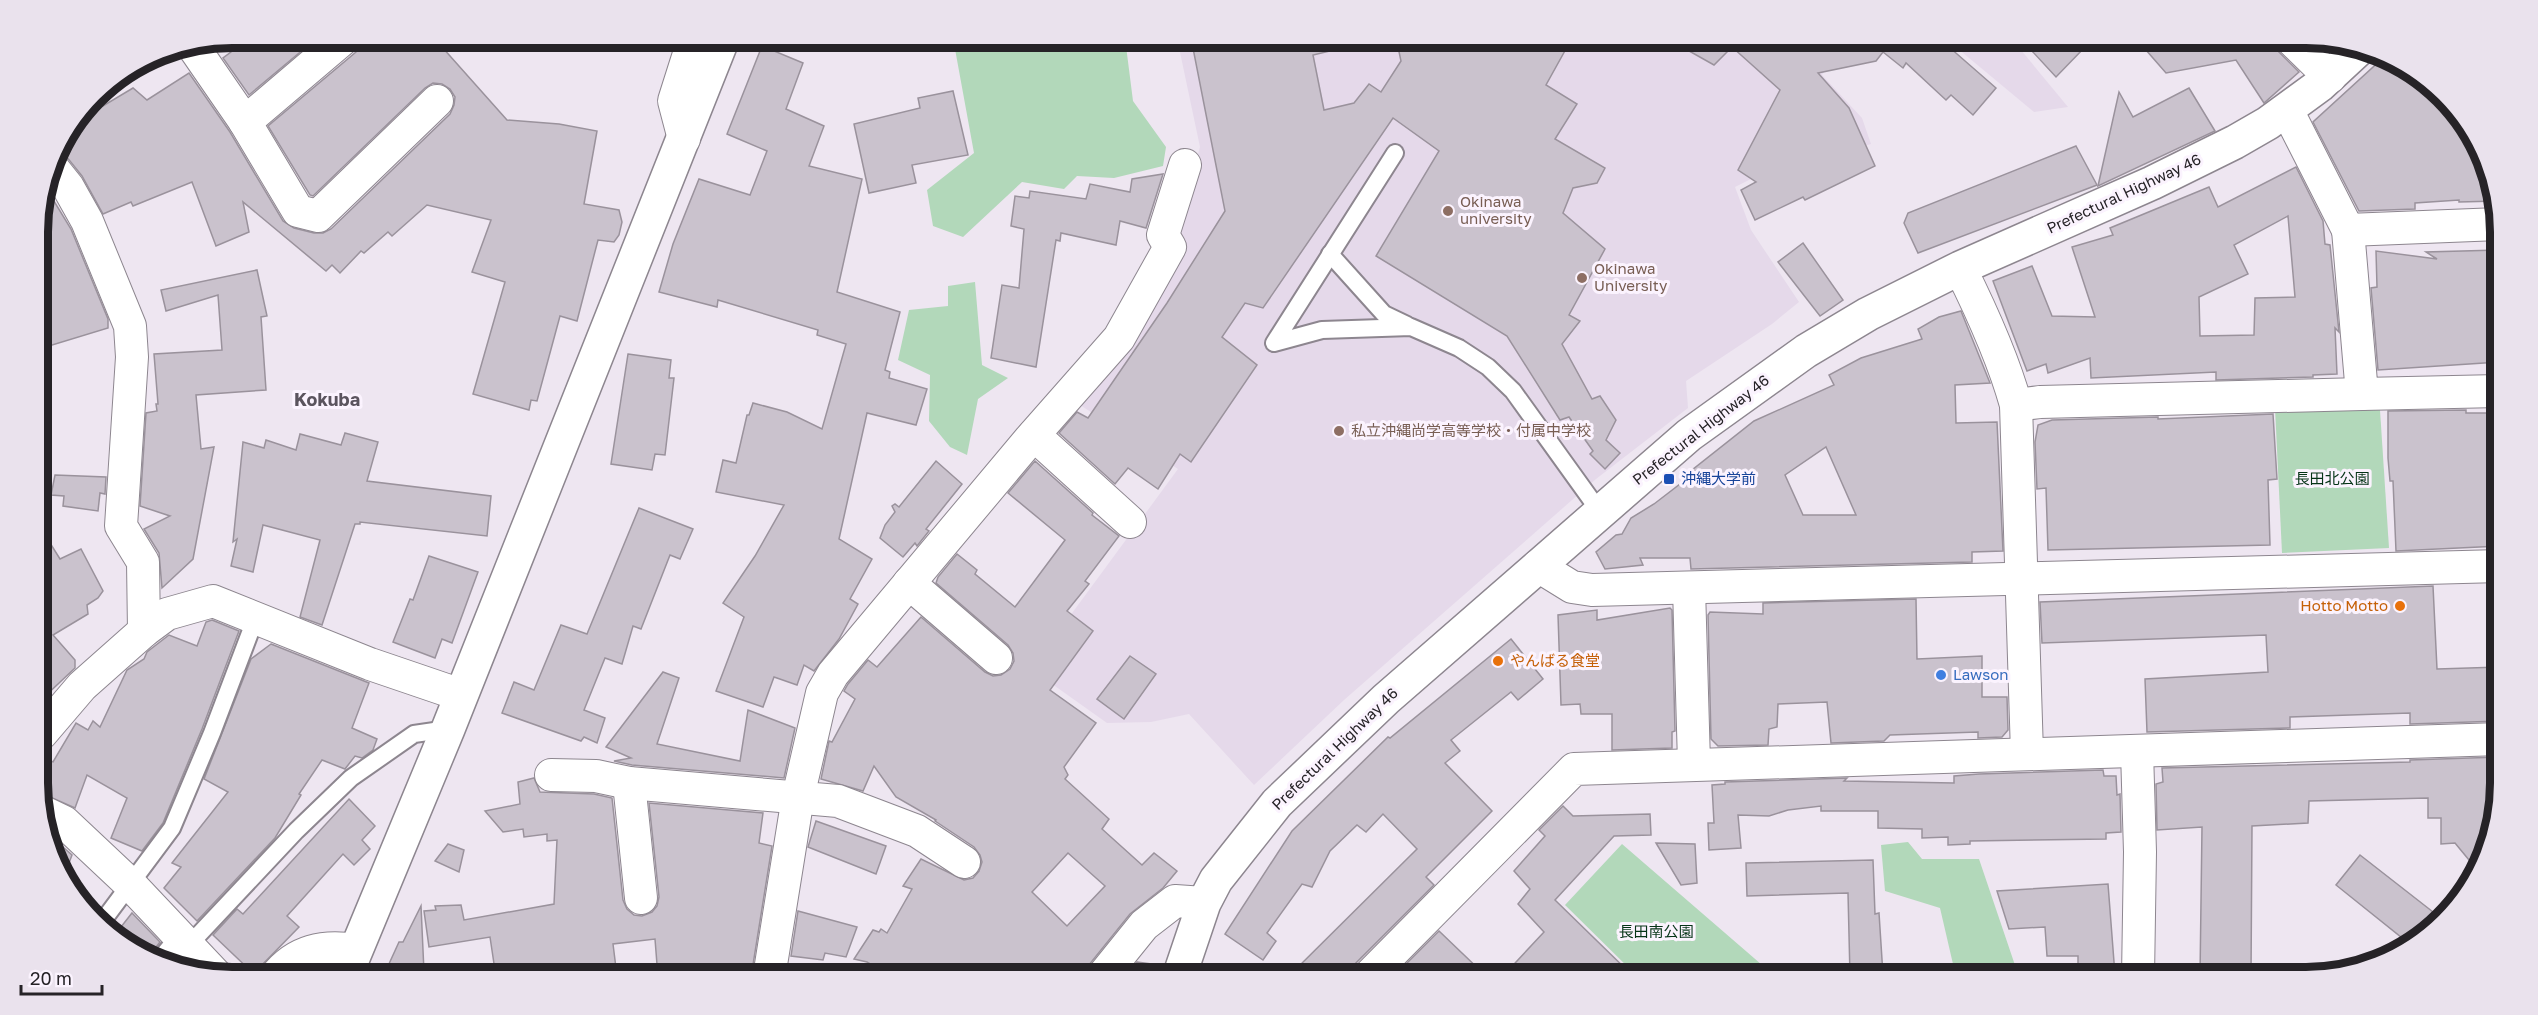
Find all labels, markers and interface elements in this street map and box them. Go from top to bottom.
street label: Prefectural Highway 46 [2044,149,2204,237]
place label: Okinawa university [1460,192,1532,227]
marker: Okinawa university [1441,204,1455,218]
place label: Okinawa University [1594,259,1668,294]
marker: Okinawa University [1575,271,1589,285]
street label: Prefectural Highway 46 [1629,370,1772,488]
district label: Kokuba [294,388,360,410]
place label: 私立沖縄尚学高等学校・付属中学校 [1351,421,1591,439]
marker: 私立沖縄尚学高等学校・付属中学校 [1332,424,1346,438]
place label: 沖縄大学前 [1681,469,1756,487]
park label: 長田北公園 [2294,469,2370,487]
marker: 沖縄大学前 [1662,472,1676,486]
place label: Hotto Motto [2300,596,2388,614]
marker: Hotto Motto [2393,599,2407,613]
place label: やんばる食堂 [1510,651,1600,669]
marker: やんばる食堂 [1491,654,1505,668]
place label: Lawson [1953,665,2008,683]
marker: Lawson [1934,668,1948,682]
street label: Prefectural Highway 46 [1268,683,1401,813]
park label: 長田南公園 [1618,922,1694,940]
scale bar [21,958,102,996]
text: 20 m [30,967,72,989]

